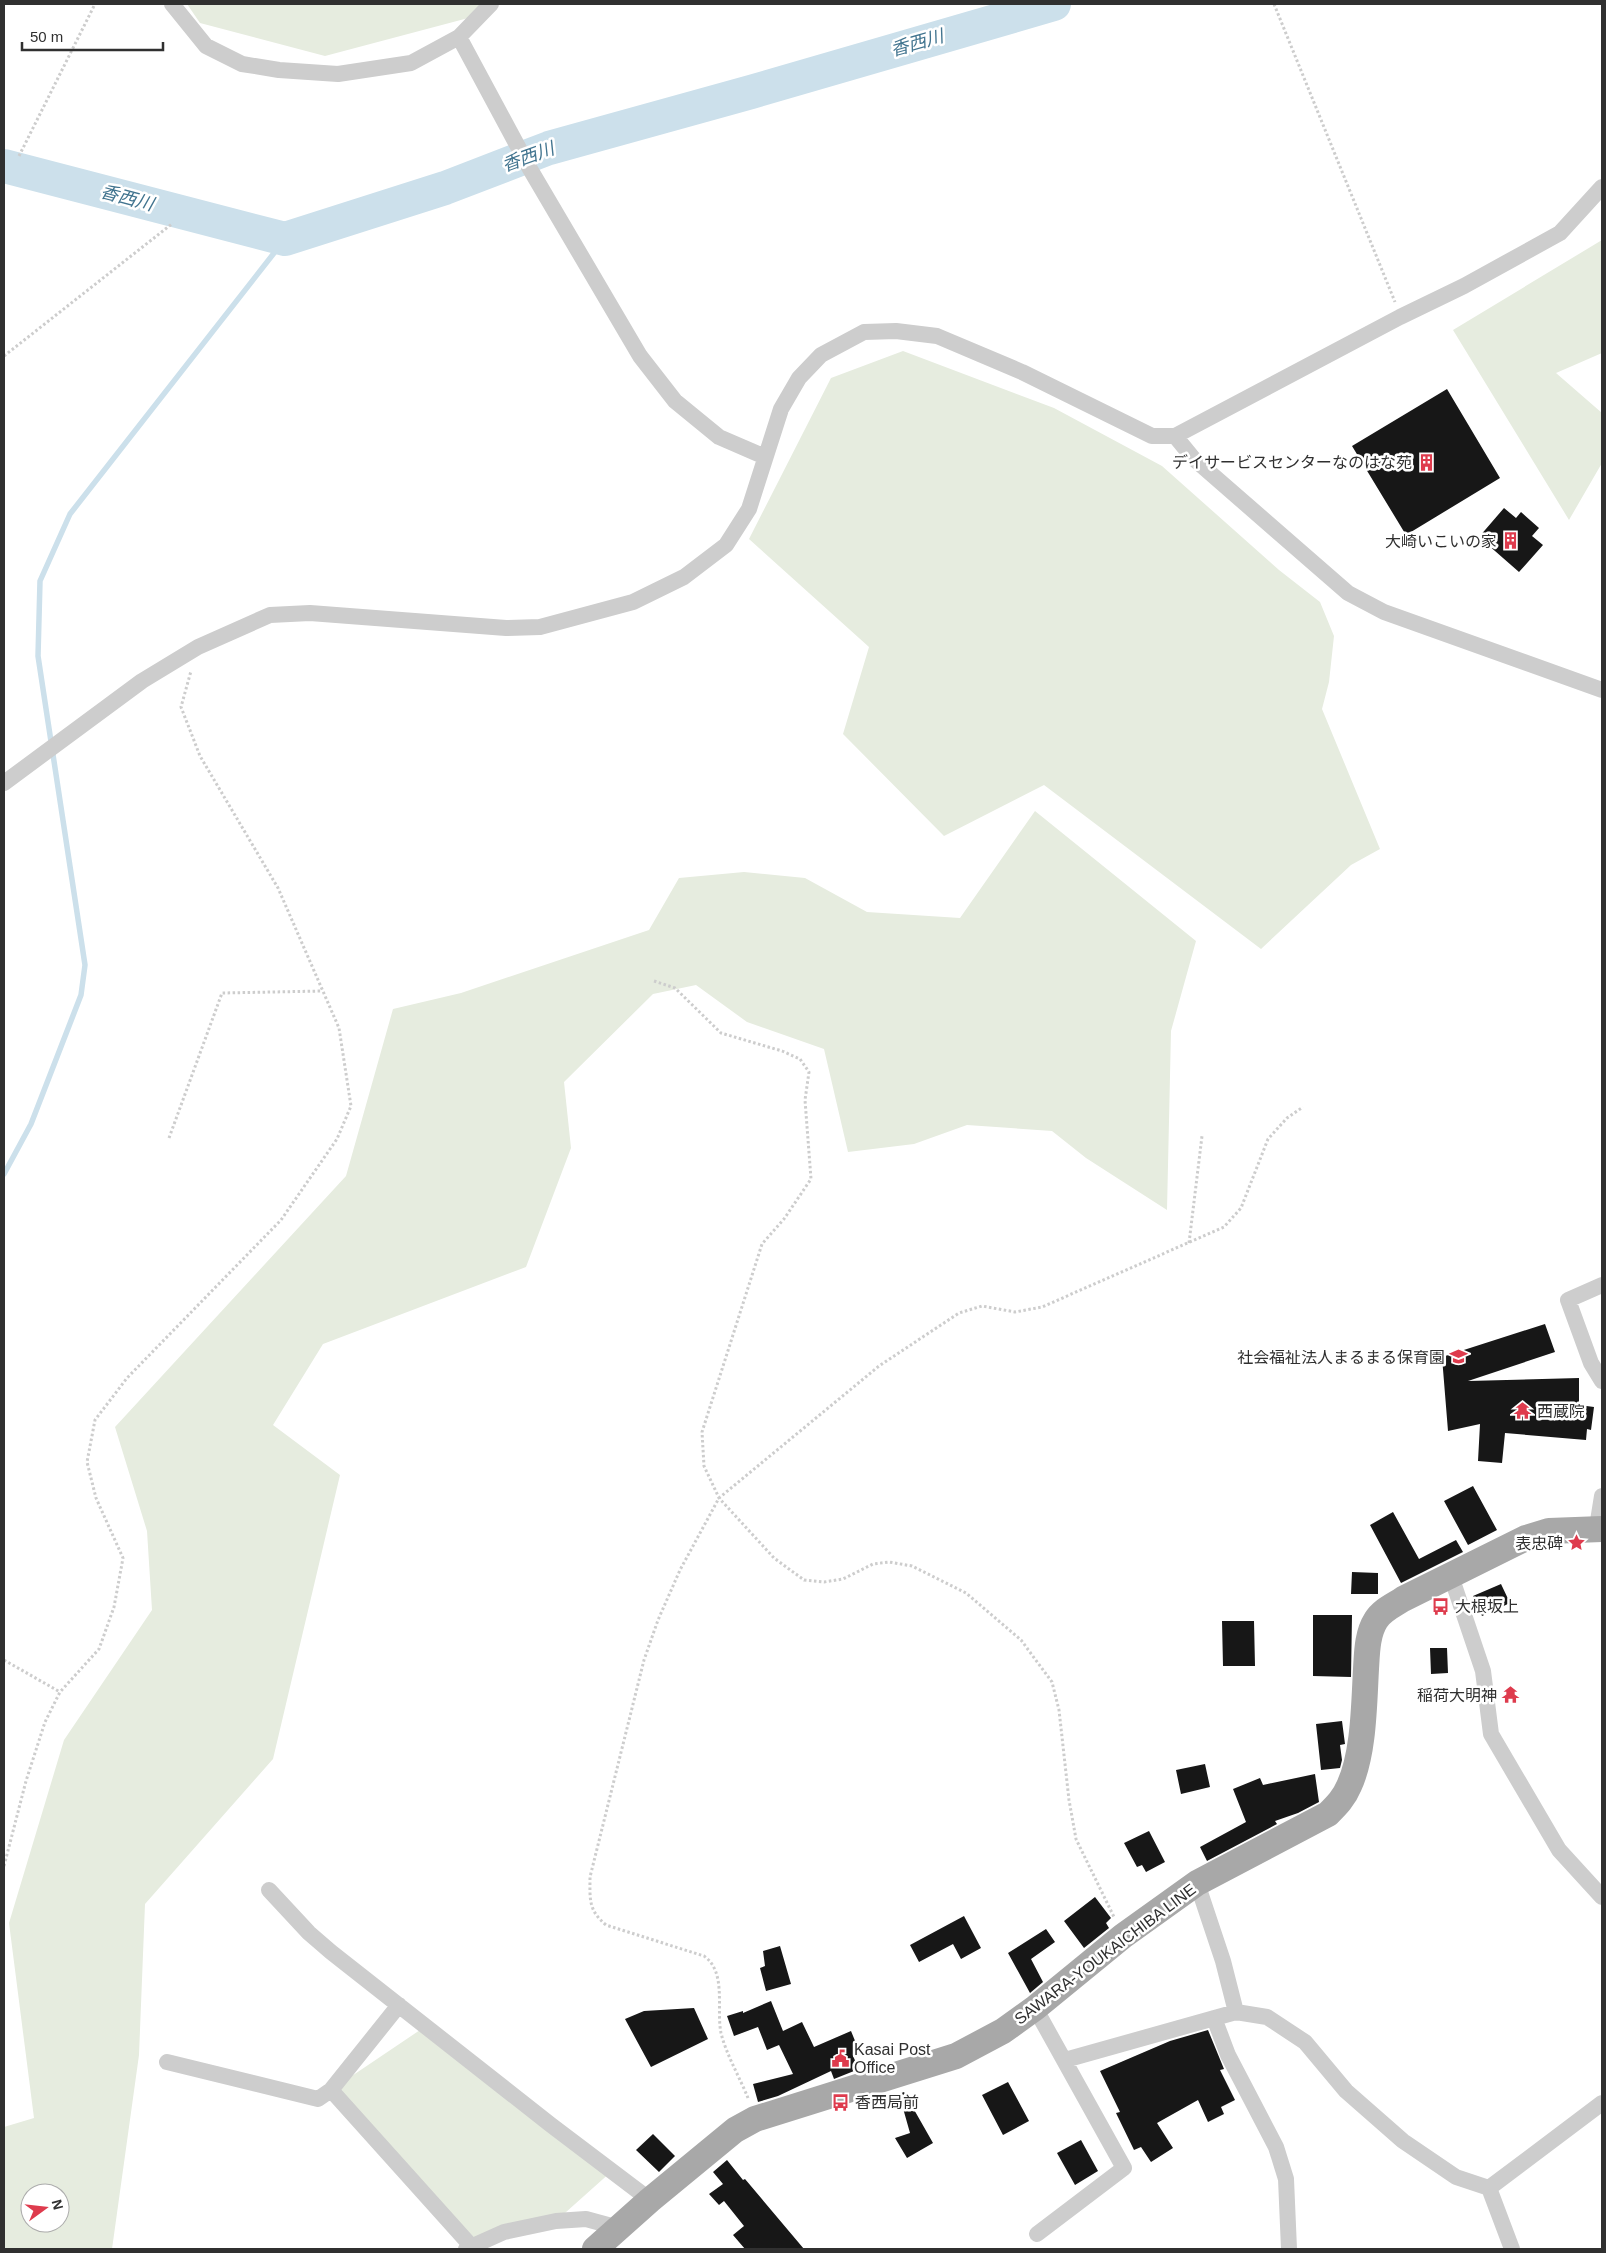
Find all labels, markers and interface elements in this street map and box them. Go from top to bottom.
scale bar [22,20,164,52]
water label: 香西川 [888,25,948,60]
text: 50 m [30,28,63,45]
water label: 香西川 [499,138,559,176]
water label: 香西川 [98,181,158,215]
building icon: デイサービスセンターなのはな苑 [1416,452,1436,472]
place label: デイサービスセンターなのはな苑 [1172,454,1412,471]
building icon: 大崎いこいの家 [1501,531,1521,551]
place label: 大崎いこいの家 [1385,533,1497,550]
school or university icon: 社会福祉法人まるまる保育園 [1449,1347,1469,1367]
place label: 社会福祉法人まるまる保育園 [1237,1349,1445,1366]
temple icon: 西蔵院 [1513,1401,1533,1421]
place label: 西蔵院 [1537,1403,1585,1420]
place icon: 表忠碑 [1567,1533,1587,1553]
place label: 表忠碑 [1515,1535,1563,1552]
bus stop icon: 大根坂上 [1431,1596,1451,1616]
place label: 大根坂上 [1455,1598,1519,1615]
temple icon: 稲荷大明神 [1501,1685,1521,1705]
place label: 稲荷大明神 [1417,1687,1497,1704]
street label: SAWARA-YOUKAICHIBA LINE [1011,1880,1199,2028]
place label: Kasai Post Office [854,2041,931,2076]
public building icon: Kasai Post Office [830,2048,850,2068]
bus stop icon: 香西局前 [831,2092,851,2112]
place label: 香西局前 [855,2094,919,2111]
north arrow [20,2183,70,2233]
text: N [49,2198,67,2212]

